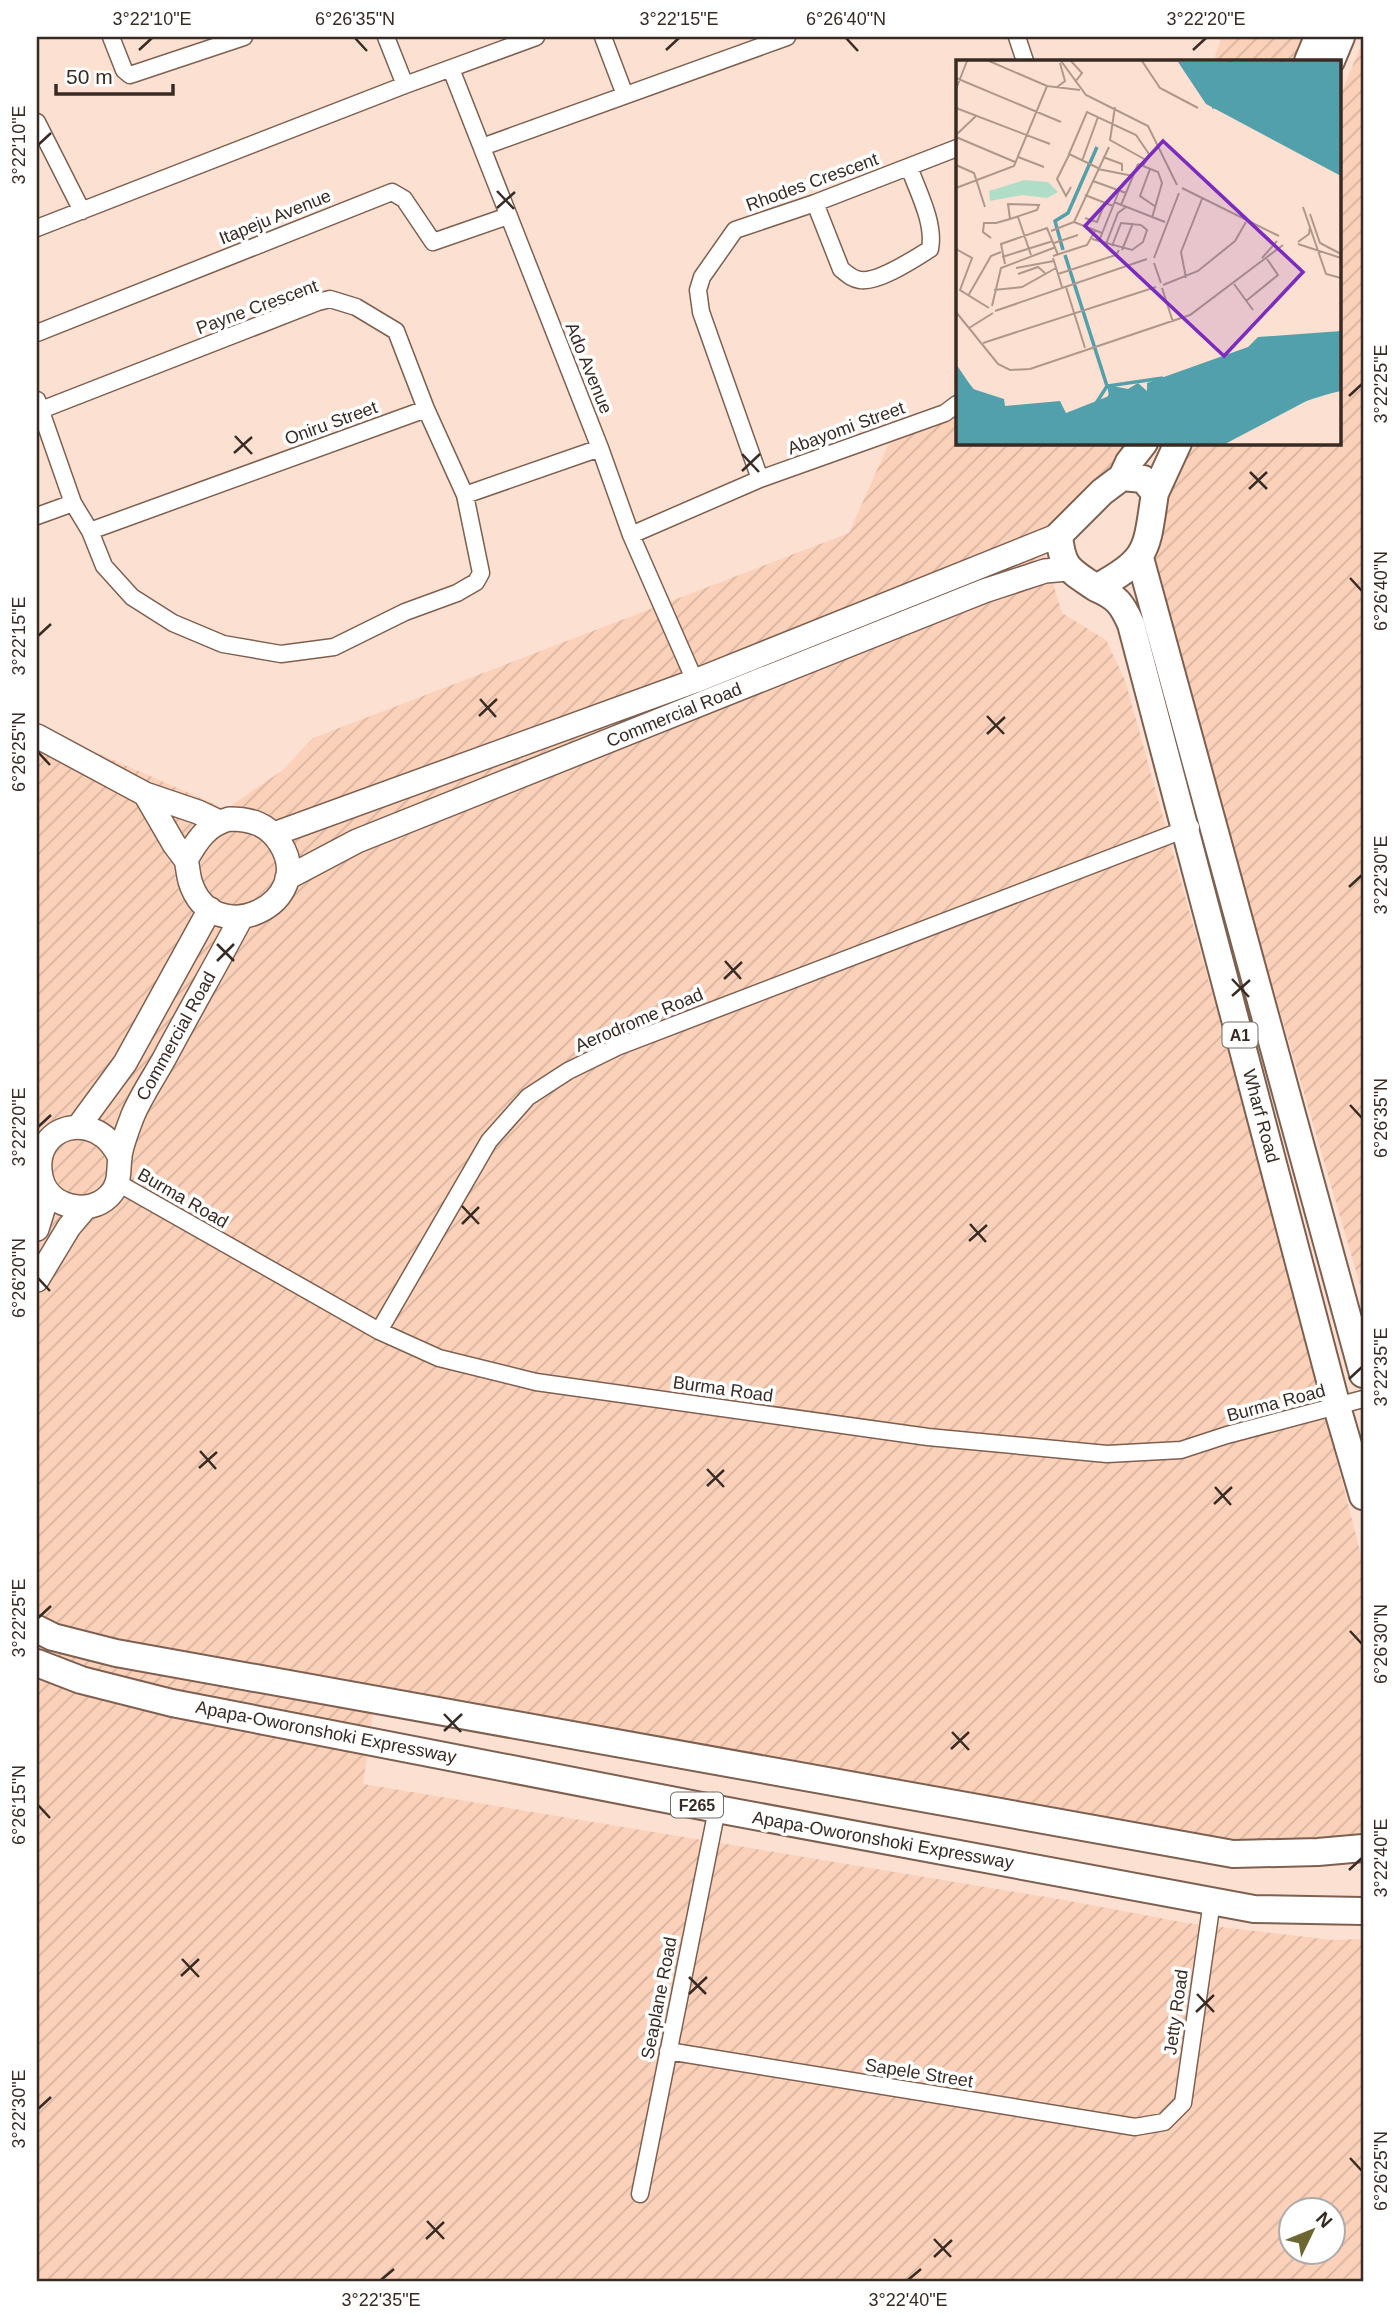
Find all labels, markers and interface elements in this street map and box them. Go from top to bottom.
text: 3°22'10"E [112,9,192,29]
text: 6°26'35"N [315,9,395,29]
text: 3°22'15"E [639,9,719,29]
text: 6°26'40"N [806,9,886,29]
text: 3°22'20"E [1166,9,1246,29]
scale bar [56,52,173,96]
inset map [956,60,1340,444]
text: 50 m [66,65,113,88]
text: 3°22'10"E [9,105,29,185]
street label: Rhodes Crescent [743,149,881,215]
street label: Itapeju Avenue [216,185,334,249]
street label: Payne Crescent [193,276,321,338]
street label: Ado Avenue [562,319,616,417]
text: 3°22'25"E [1371,344,1391,424]
street label: Oniru Street [282,397,380,449]
street label: Abayomi Street [785,398,907,458]
text: 6°26'40"N [1371,551,1391,631]
text: 3°22'15"E [9,596,29,676]
street label: Commercial Road [603,679,745,751]
text: 6°26'25"N [9,712,29,792]
text: 3°22'30"E [1371,835,1391,915]
street label: Commercial Road [132,968,220,1104]
street label: Aerodrome Road [572,984,706,1056]
road number: A1 [1222,1023,1258,1048]
street label: Wharf Road [1239,1067,1283,1165]
text: 6°26'35"N [1371,1078,1391,1158]
text: 3°22'20"E [9,1087,29,1167]
street label: Burma Road [134,1164,232,1232]
text: 6°26'20"N [9,1238,29,1318]
text: 3°22'35"E [1371,1327,1391,1407]
street label: Burma Road [672,1372,774,1406]
street label: Burma Road [1225,1380,1327,1426]
text: 3°22'25"E [9,1578,29,1658]
text: 6°26'30"N [1371,1604,1391,1684]
street label: Apapa-Oworonshoki Expressway [194,1697,458,1767]
text: 6°26'15"N [9,1765,29,1845]
road number: F265 [671,1792,723,1817]
street label: Apapa-Oworonshoki Expressway [751,1807,1015,1873]
text: 3°22'40"E [1371,1818,1391,1898]
street label: Seaplane Road [637,1935,681,2061]
street label: Jetty Road [1160,1968,1192,2056]
street label: Sapele Street [864,2055,974,2091]
text: 3°22'30"E [9,2069,29,2149]
text: 6°26'25"N [1371,2131,1391,2211]
north arrow [1278,2196,1348,2266]
text: N [1312,2208,1336,2232]
text: 3°22'35"E [341,2290,421,2310]
text: 3°22'40"E [868,2290,948,2310]

